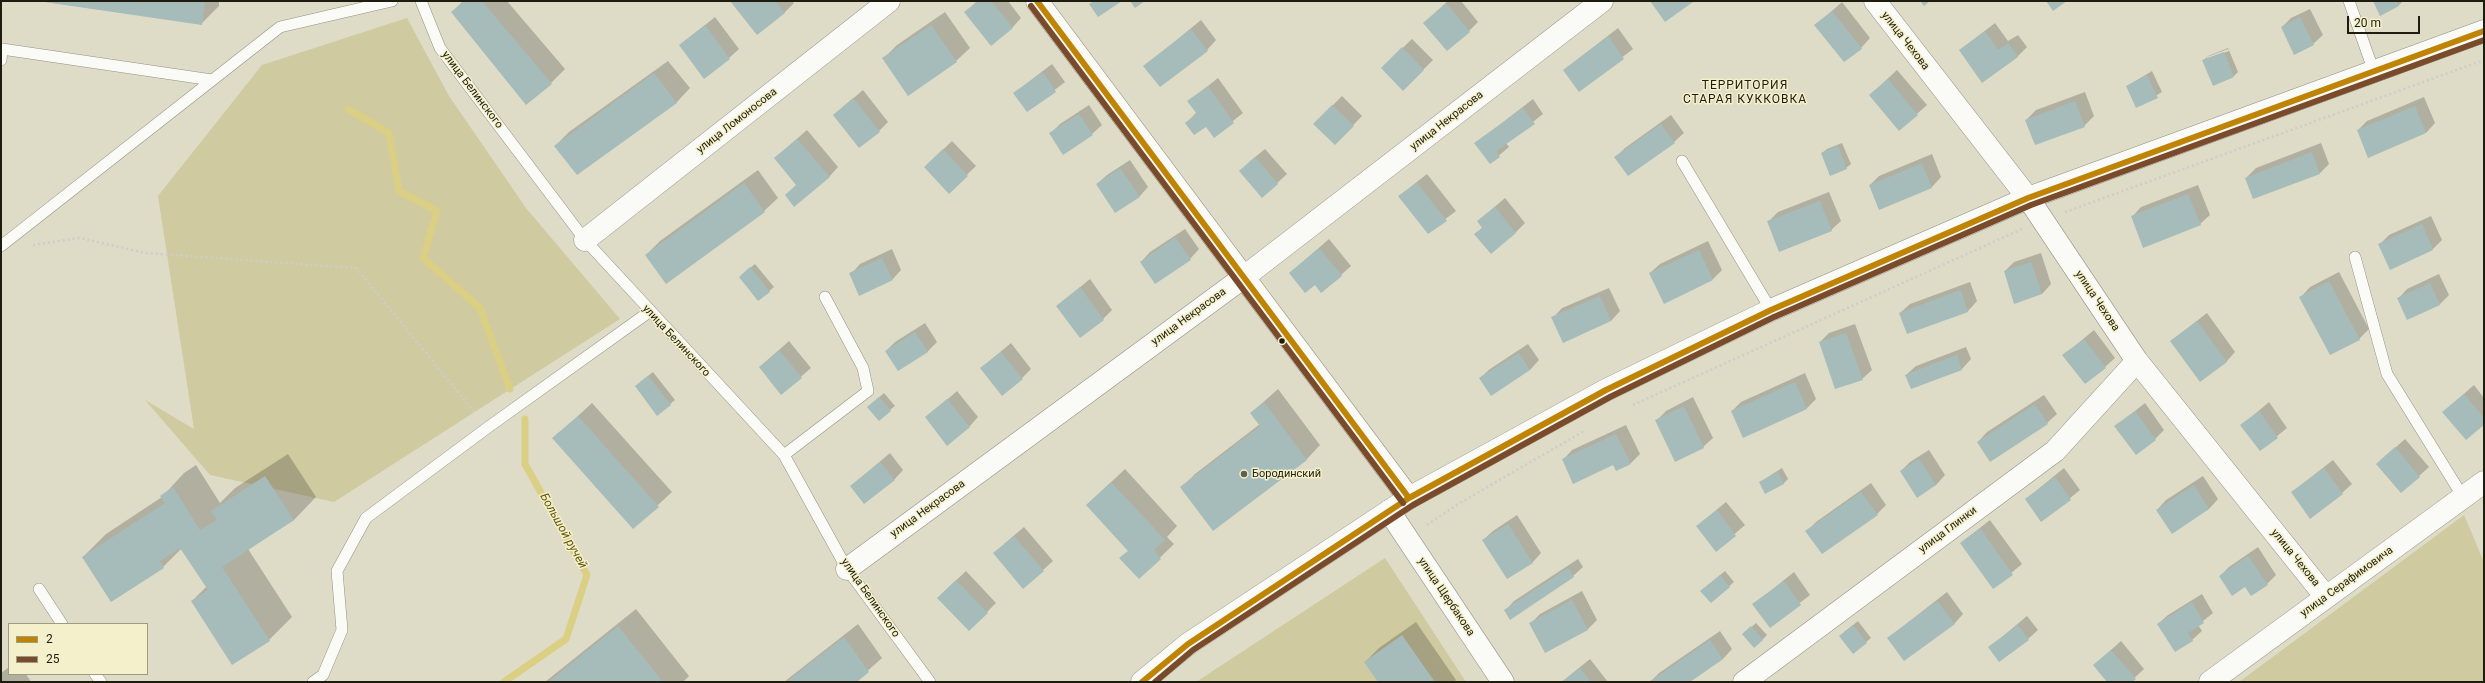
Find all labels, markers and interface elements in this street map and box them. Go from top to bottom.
scale bar [2349,8,2422,34]
street label: улица Чехова [1878,9,1932,73]
text: 20 m [2354,16,2381,30]
street label: улица Белинского [439,49,505,131]
district label: ТЕРРИТОРИЯ СТАРАЯ КУККОВКА [1683,79,1807,107]
street label: улица Ломоносова [694,86,780,156]
street label: улица Некрасова [1408,88,1486,154]
street label: улица Чехова [2072,268,2122,334]
street label: улица Некрасова [1149,285,1229,349]
street label: улица Белинского [639,302,713,380]
unlabelled marker [1277,336,1287,346]
place label: Бородинский [1252,467,1321,481]
marker: Бородинский [1239,469,1249,479]
street label: улица Некрасова [888,477,968,541]
water label: Большой ручей [536,491,590,571]
street label: улица Глинки [1916,504,1980,556]
street label: улица Чехова [2268,527,2322,589]
street label: улица Серафимовича [2298,544,2396,620]
street label: улица Щербакова [1415,555,1477,639]
street label: улица Белинского [838,556,902,640]
legend [8,623,148,675]
text: 2 [46,632,53,646]
text: 25 [46,652,60,666]

